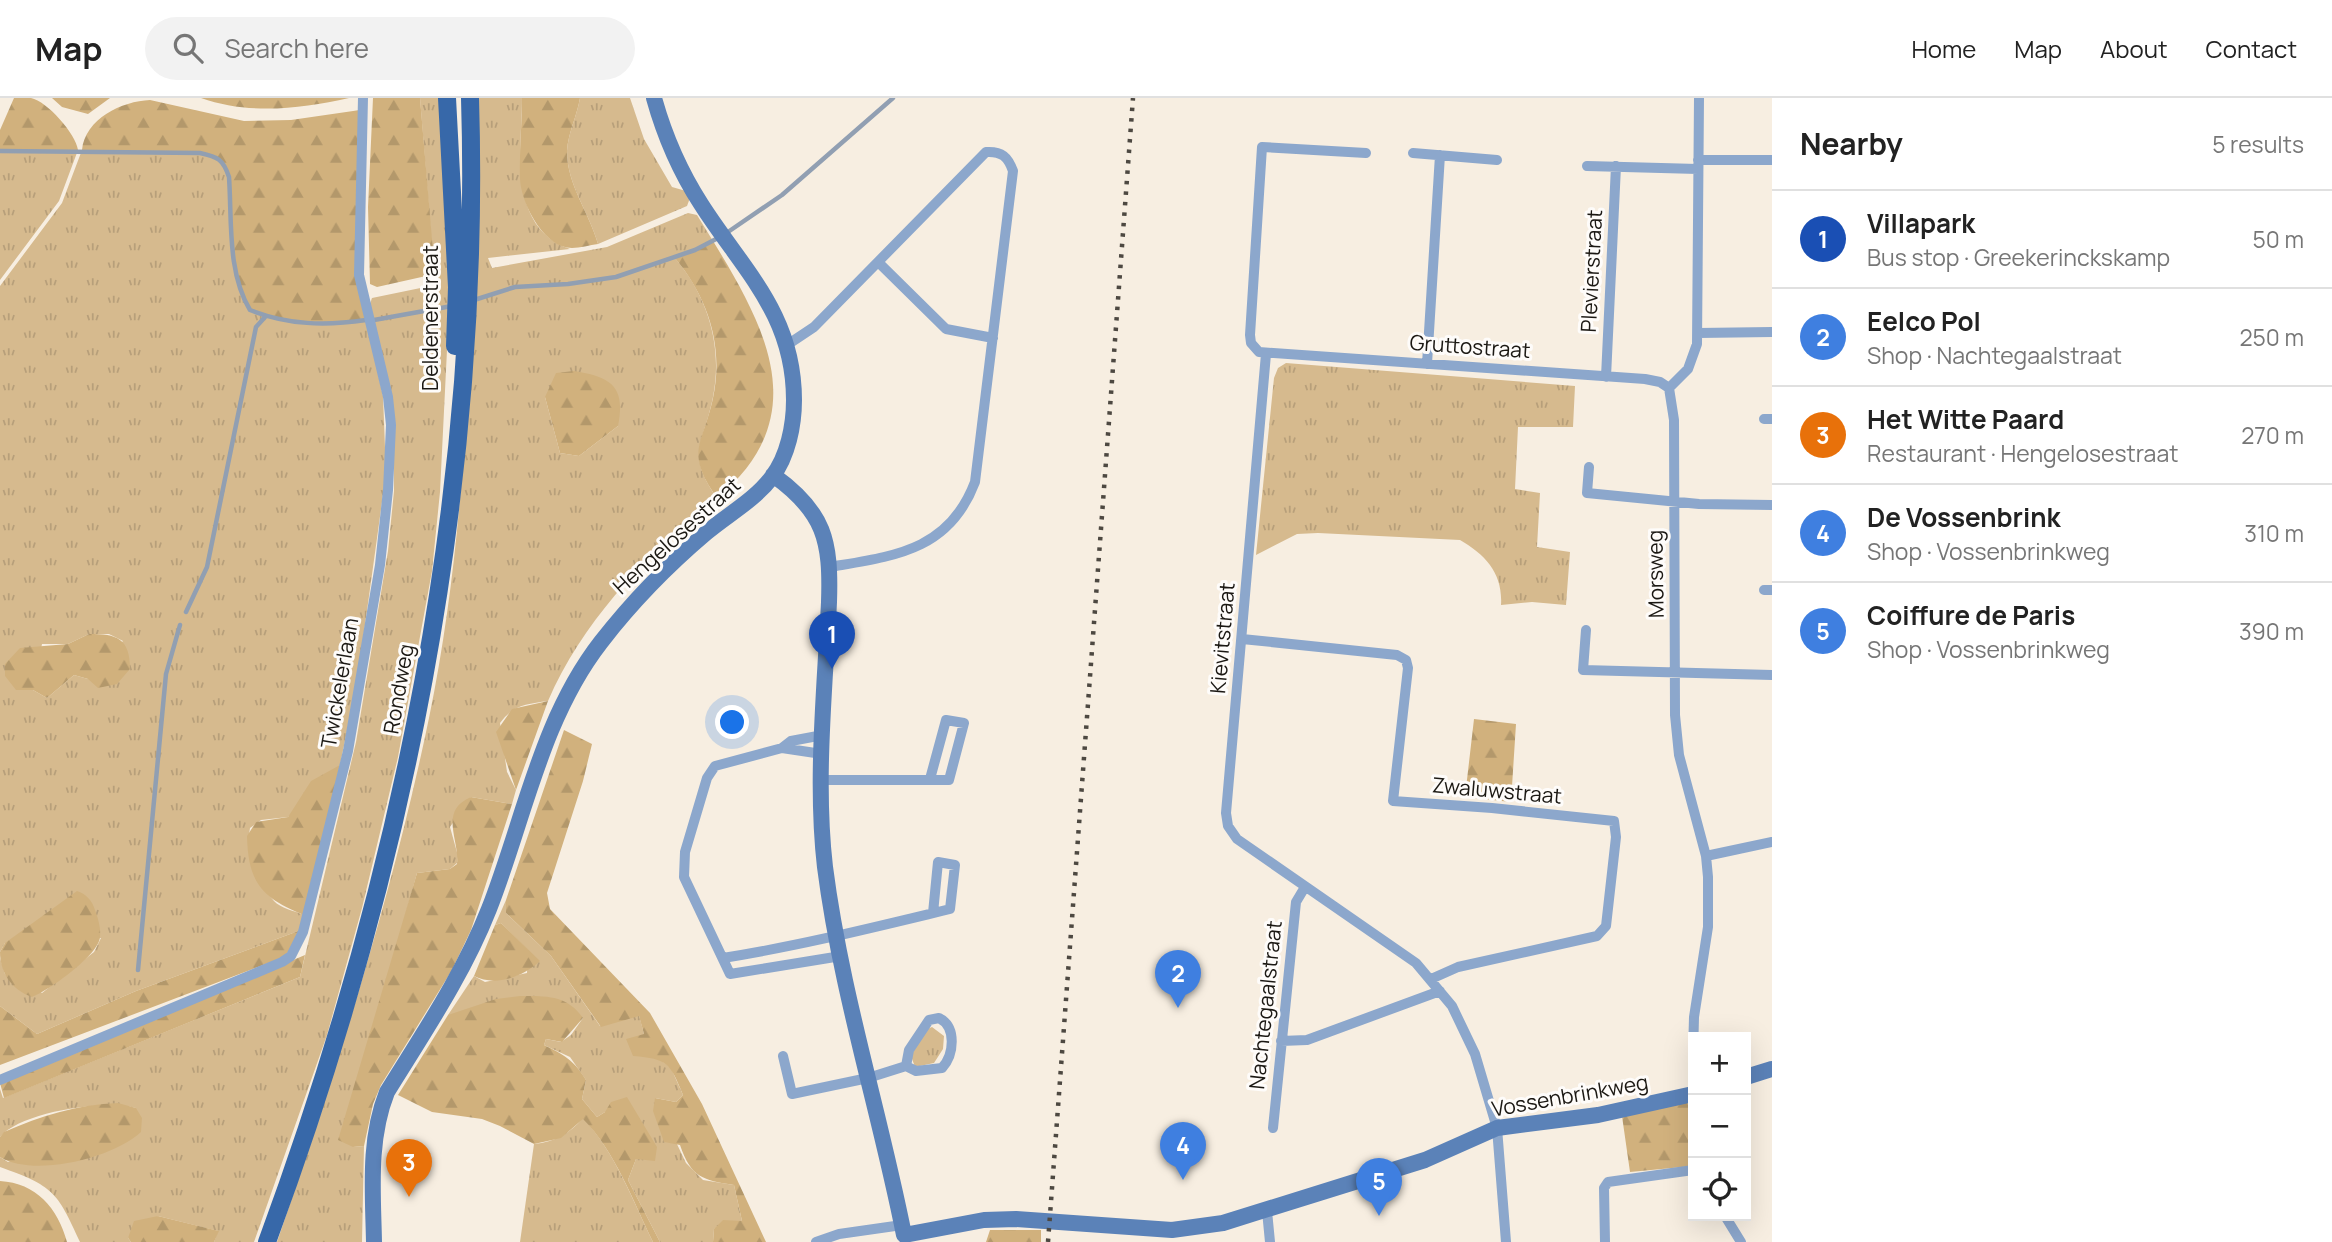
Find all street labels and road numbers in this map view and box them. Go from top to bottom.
street label: Plevierstraat [1574,209,1608,333]
street label: Deldenerstraat [416,245,444,391]
street label: Gruttostraat [1409,328,1531,364]
street label: Hengelosestraat [607,471,746,600]
street label: Morsweg [1640,530,1670,618]
street label: Kievitstraat [1203,581,1241,695]
street label: Twickelerlaan [314,615,364,750]
street label: Rondweg [376,642,420,736]
street label: Zwaluwstraat [1431,770,1563,810]
street label: Nachtegaalstraat [1242,919,1288,1091]
street label: Vossenbrinkweg [1489,1067,1650,1123]

